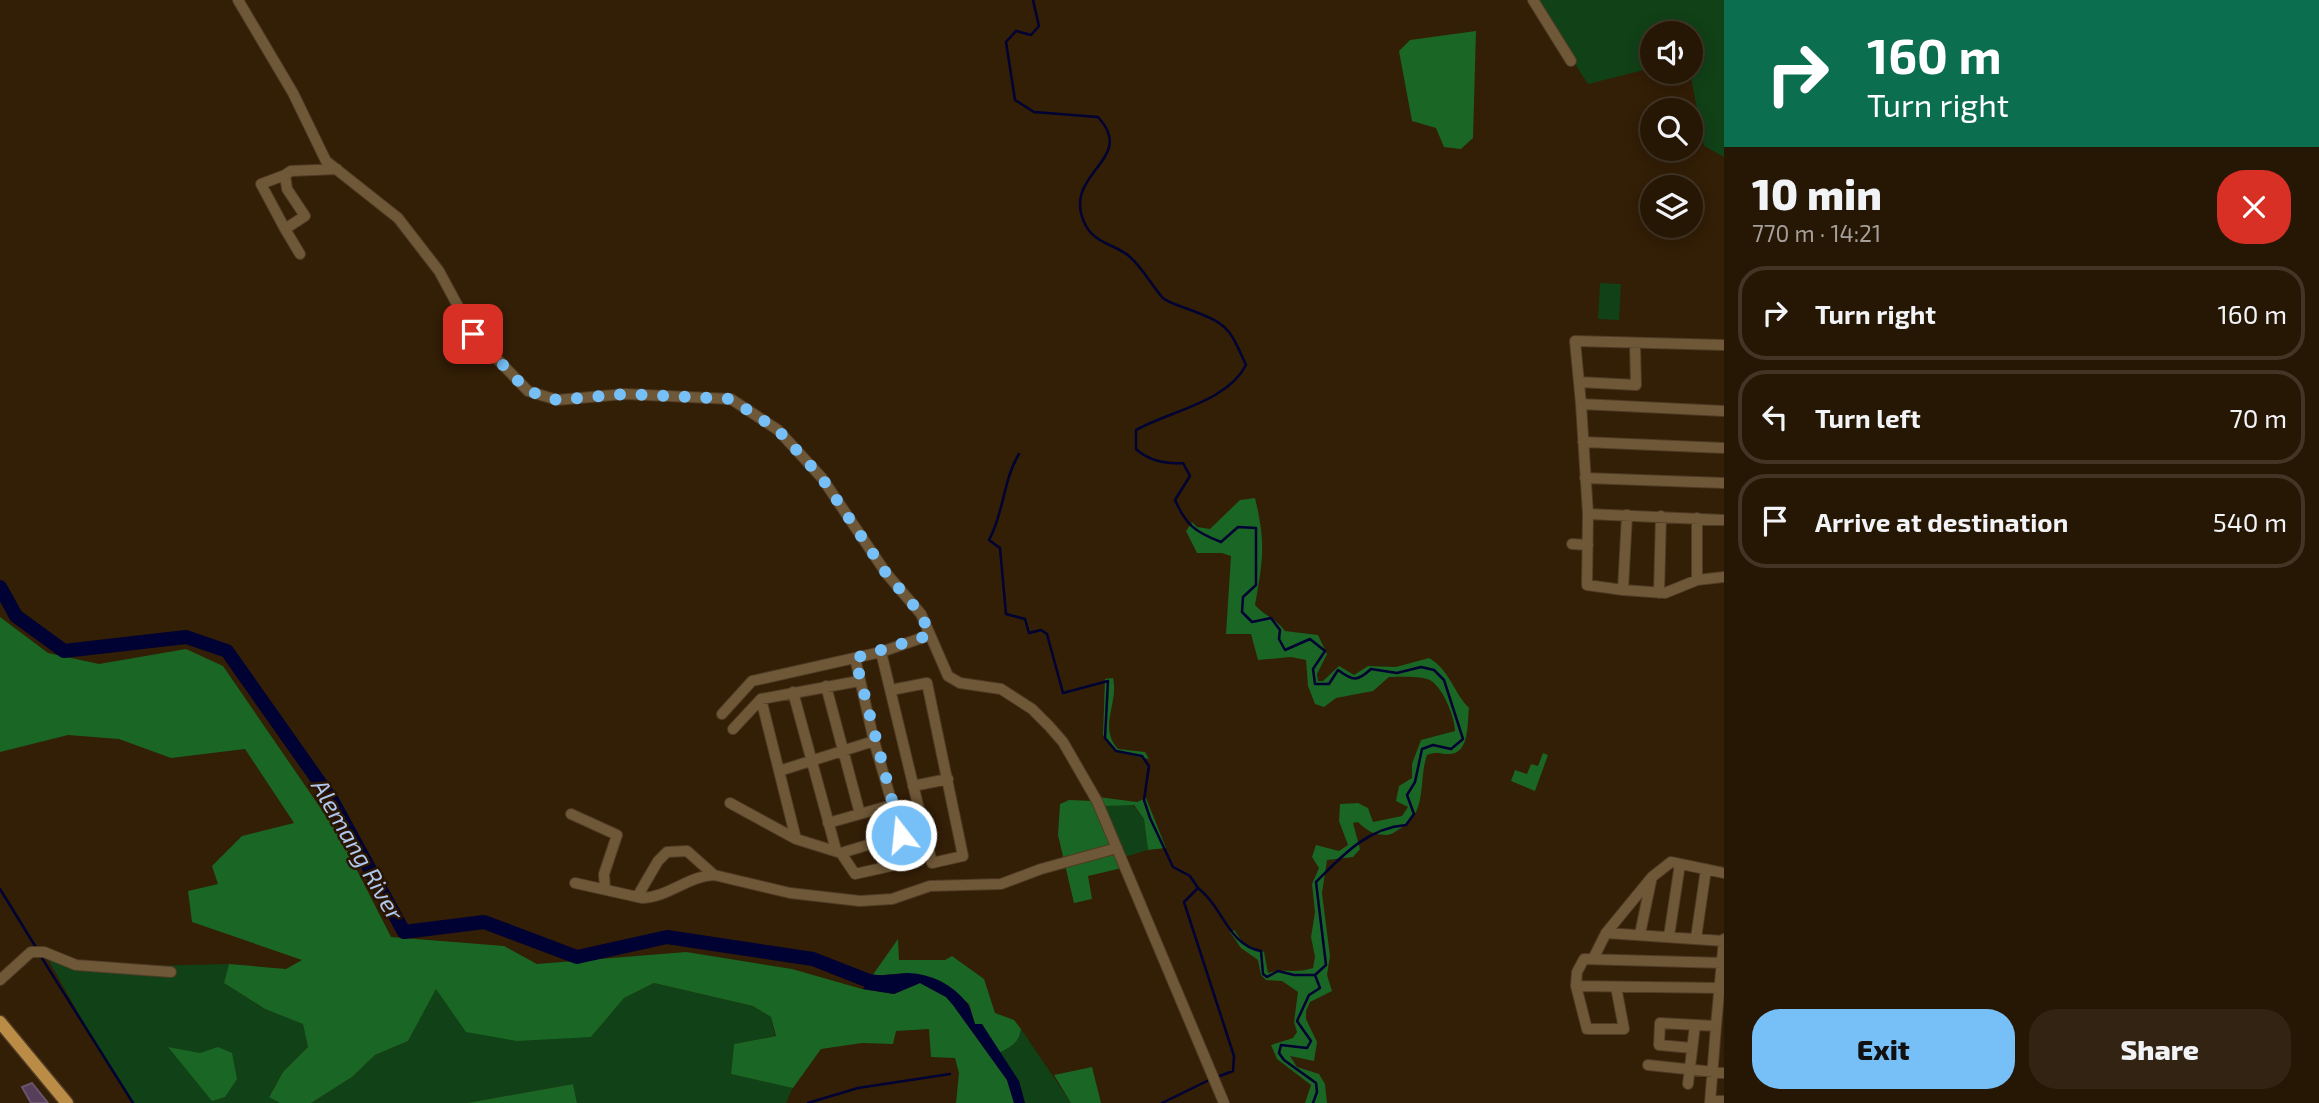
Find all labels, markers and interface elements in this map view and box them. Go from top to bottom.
map controls [1640,21,1703,238]
button: sound [1640,21,1703,84]
text: 160 m [1867,25,2002,84]
icon: right [1752,28,1843,119]
text: Turn right [1867,85,2009,123]
button: search [1640,98,1703,161]
text: 10 min [1752,168,1882,218]
button: close [2217,170,2291,244]
button: layers [1640,175,1703,238]
text: 770 m · 14:21 [1752,219,1881,247]
icon: right [1756,294,1794,332]
text: Turn right [1815,298,1936,329]
text: 160 m [2218,298,2287,329]
pin [443,304,503,364]
icon: arrive [454,315,492,353]
icon: left [1756,398,1794,436]
text: Turn left [1815,402,1921,433]
text: 70 m [2229,402,2287,433]
icon: arrive [1756,502,1794,540]
text: Arrive at destination [1815,506,2068,537]
text: 540 m [2213,506,2287,537]
water label: Alemang River [306,773,411,925]
position arrow [864,798,938,872]
button: Exit [1752,1009,2015,1089]
button: Share [2029,1009,2291,1089]

